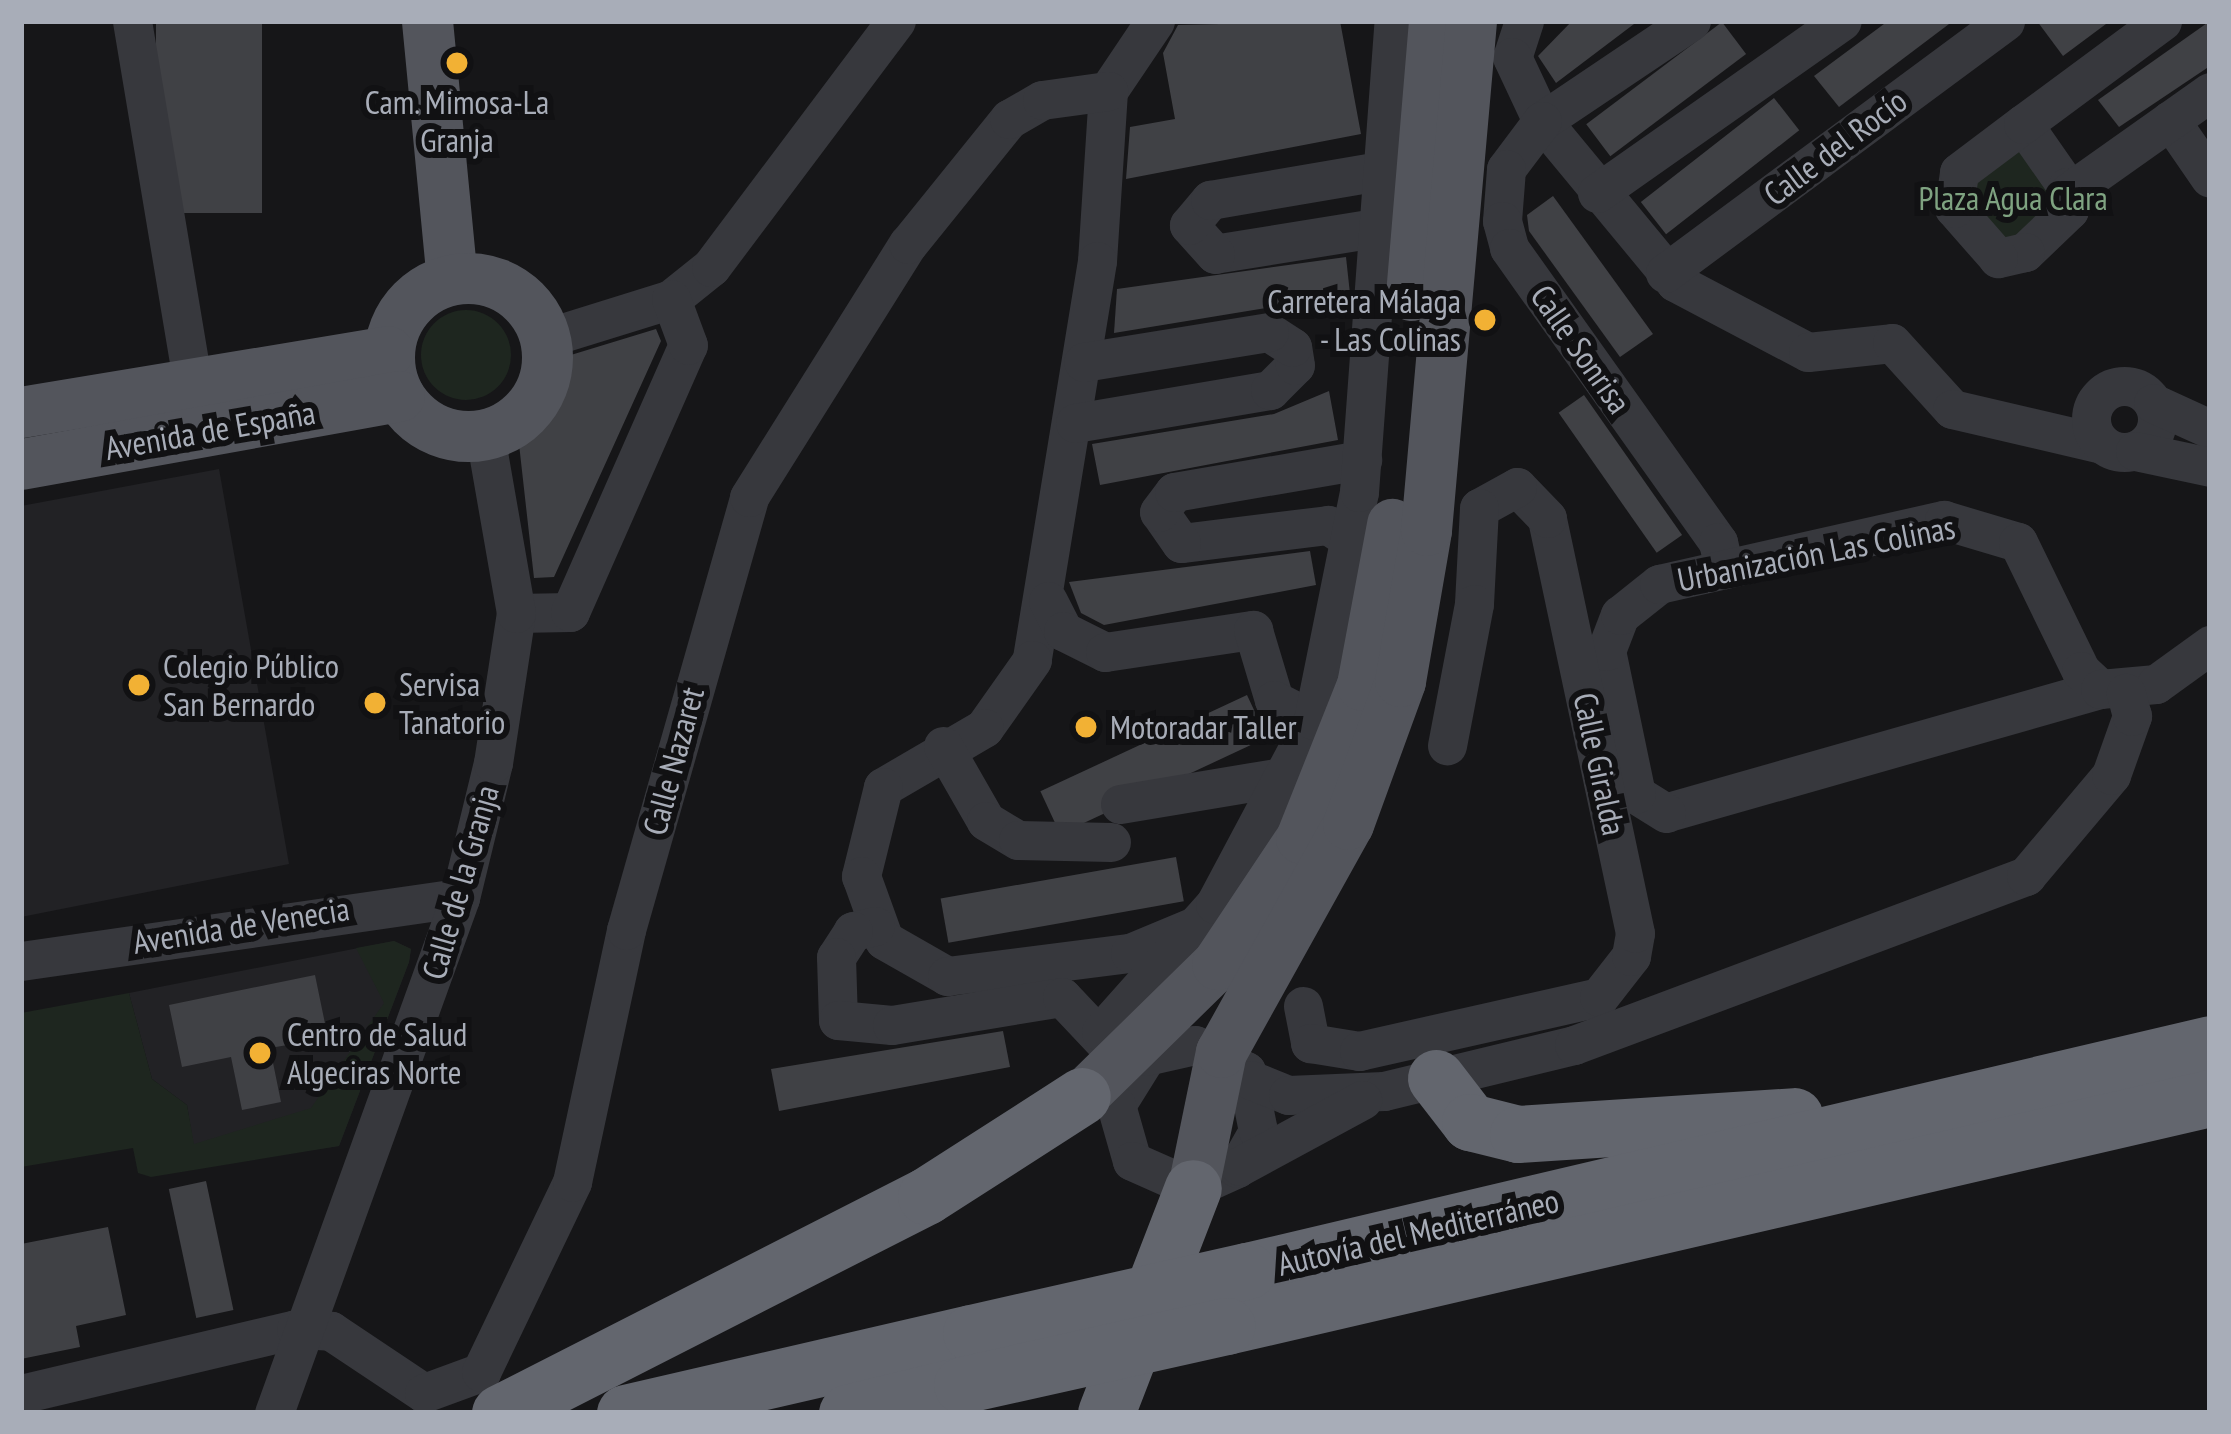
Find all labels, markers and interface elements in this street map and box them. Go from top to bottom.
marker: Cam. Mimosa-La Granja [444,50,470,76]
street label: Calle del Rocío [1756,80,1914,214]
place label: Cam. Mimosa-La Granja [364,82,550,160]
park label: Plaza Agua Clara [1918,178,2108,218]
street label: Calle Sonrisa [1523,277,1639,421]
place label: Carretera Málaga - Las Colinas [1267,281,1461,359]
marker: Carretera Málaga - Las Colinas [1472,307,1498,333]
street label: Avenida de España [102,392,318,468]
street label: Urbanización Las Colinas [1674,507,1958,599]
place label: Colegio Público San Bernardo [163,646,339,724]
place label: Servisa Tanatorio [399,664,505,742]
marker: Colegio Público San Bernardo [126,672,152,698]
street label: Calle Nazaret [634,683,712,839]
street label: Calle Giralda [1566,689,1634,839]
marker: Servisa Tanatorio [362,690,388,716]
place label: Motoradar Taller [1110,707,1297,747]
marker: Motoradar Taller [1073,714,1099,740]
street label: Calle de la Granja [413,780,507,984]
street label: Avenida de Venecia [130,888,352,962]
place label: Centro de Salud Algeciras Norte [287,1014,467,1092]
marker: Centro de Salud Algeciras Norte [244,1037,276,1069]
street label: Autovía del Mediterráneo [1274,1180,1562,1284]

